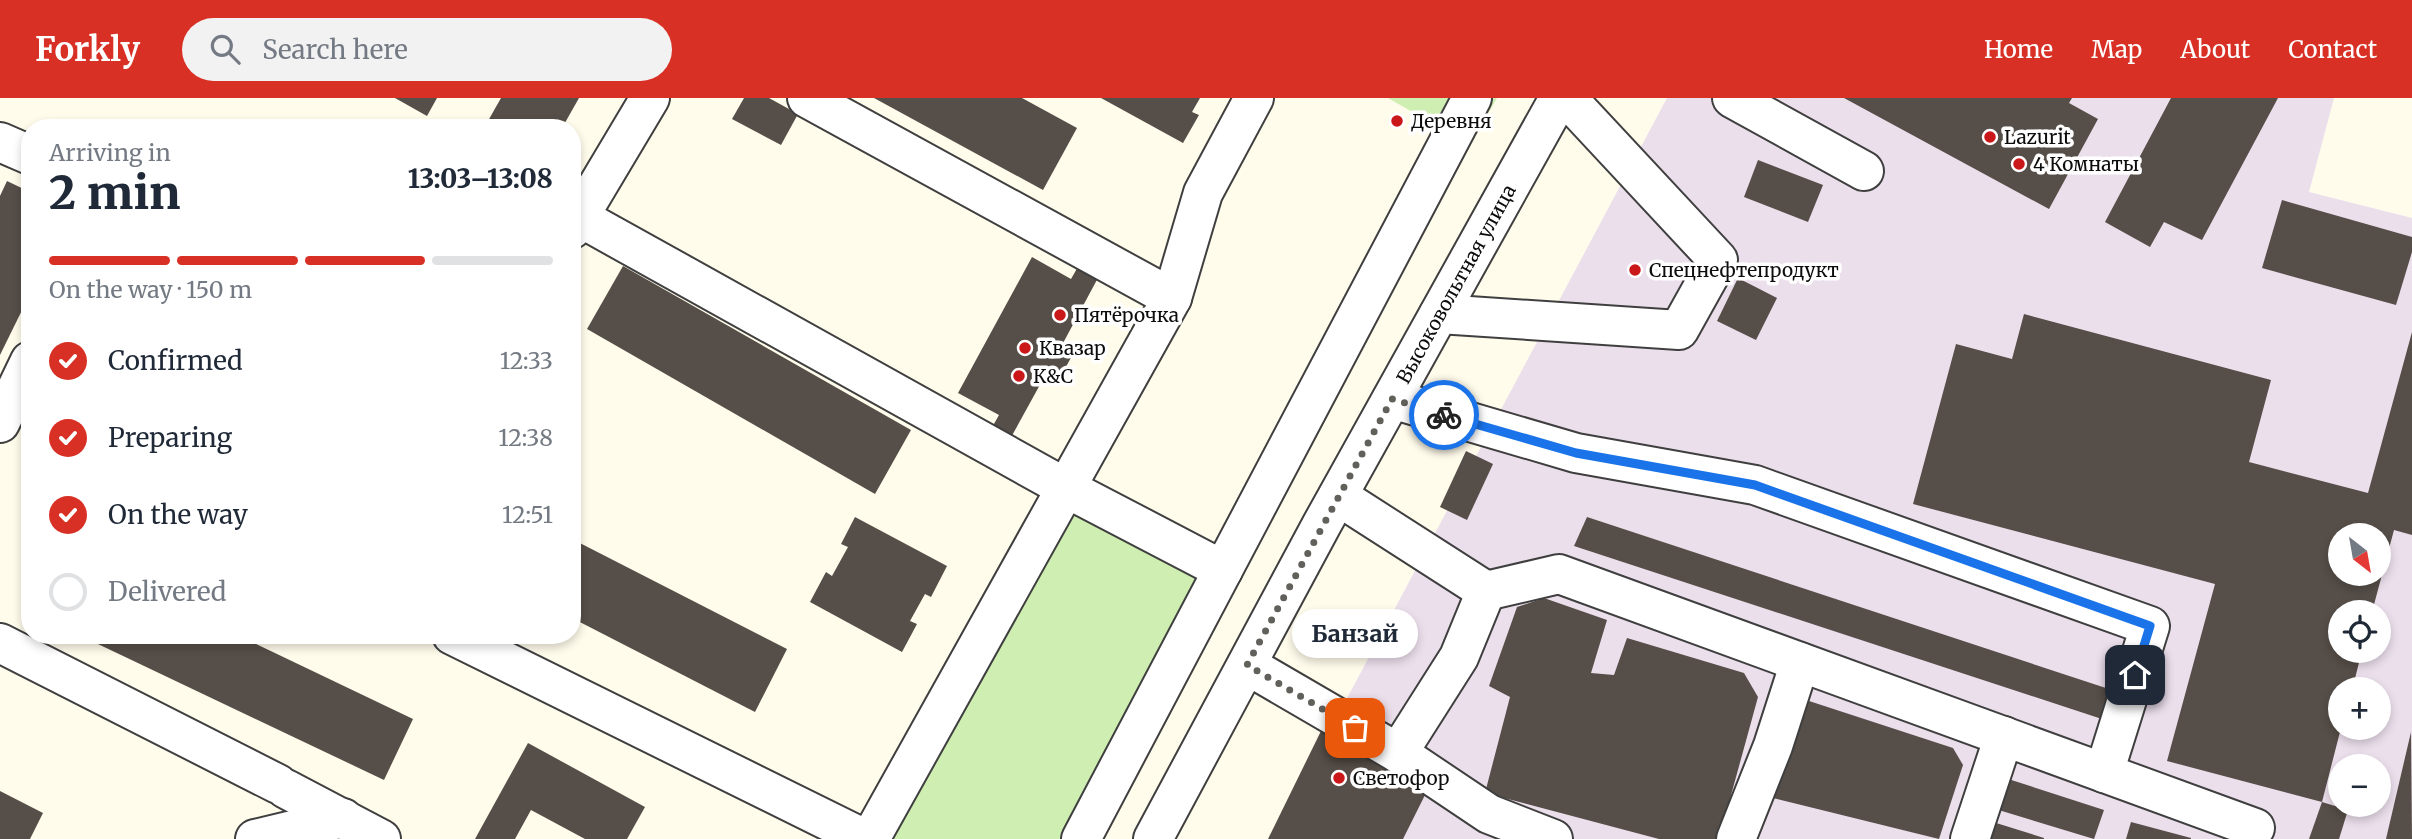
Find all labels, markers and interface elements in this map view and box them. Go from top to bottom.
search box [182,18,672,81]
text: Forkly [35,29,140,70]
icon: search [206,30,244,68]
text: Search here [262,33,408,66]
text: Home [1984,34,2053,65]
text: Map [2091,34,2142,65]
text: About [2180,34,2250,65]
text: Contact [2288,34,2377,65]
place label: Деревня [1411,109,1492,133]
marker: Деревня [1389,113,1405,129]
place label: Lazurit [2004,125,2071,149]
marker: Lazurit [1982,129,1998,145]
text: Arriving in [49,138,171,167]
place label: 4 Комнаты [2033,152,2139,176]
marker: 4 Комнаты [2011,156,2027,172]
text: 13:03–13:08 [408,162,553,195]
text: 2 min [49,164,181,222]
street label: Высоковольтная улица [1391,180,1521,388]
place label: Спецнефтепродукт [1649,258,1839,282]
marker: Спецнефтепродукт [1627,262,1643,278]
text: On the way · 150 m [49,275,252,304]
place label: Пятёрочка [1074,303,1179,327]
marker: Пятёрочка [1052,307,1068,323]
place label: Квазар [1039,336,1106,360]
marker: Квазар [1017,340,1033,356]
icon: check [49,342,87,380]
text: Confirmed [108,344,243,377]
text: 12:33 [500,346,553,375]
place label: К&С [1033,364,1073,388]
marker: К&С [1011,368,1027,384]
courier [1409,380,1479,450]
icon: bike [1425,396,1463,434]
icon: check [49,419,87,457]
text: Preparing [108,421,232,454]
text: 12:38 [498,423,553,452]
icon: check [49,496,87,534]
text: On the way [108,498,248,531]
text: 12:51 [502,500,553,529]
north arrow [2328,523,2390,586]
map controls [2328,523,2391,817]
text: Delivered [108,575,227,608]
button: locate [2328,600,2391,663]
callout: Банзай [1292,609,1418,658]
text: Банзай [1311,619,1399,648]
pin [2105,645,2165,705]
icon: home [2116,656,2154,694]
button: + [2328,677,2391,740]
pin [1325,698,1385,758]
icon: bag [1336,709,1374,747]
button: − [2328,754,2391,817]
place label: Светофор [1353,766,1449,790]
marker: Светофор [1331,770,1347,786]

